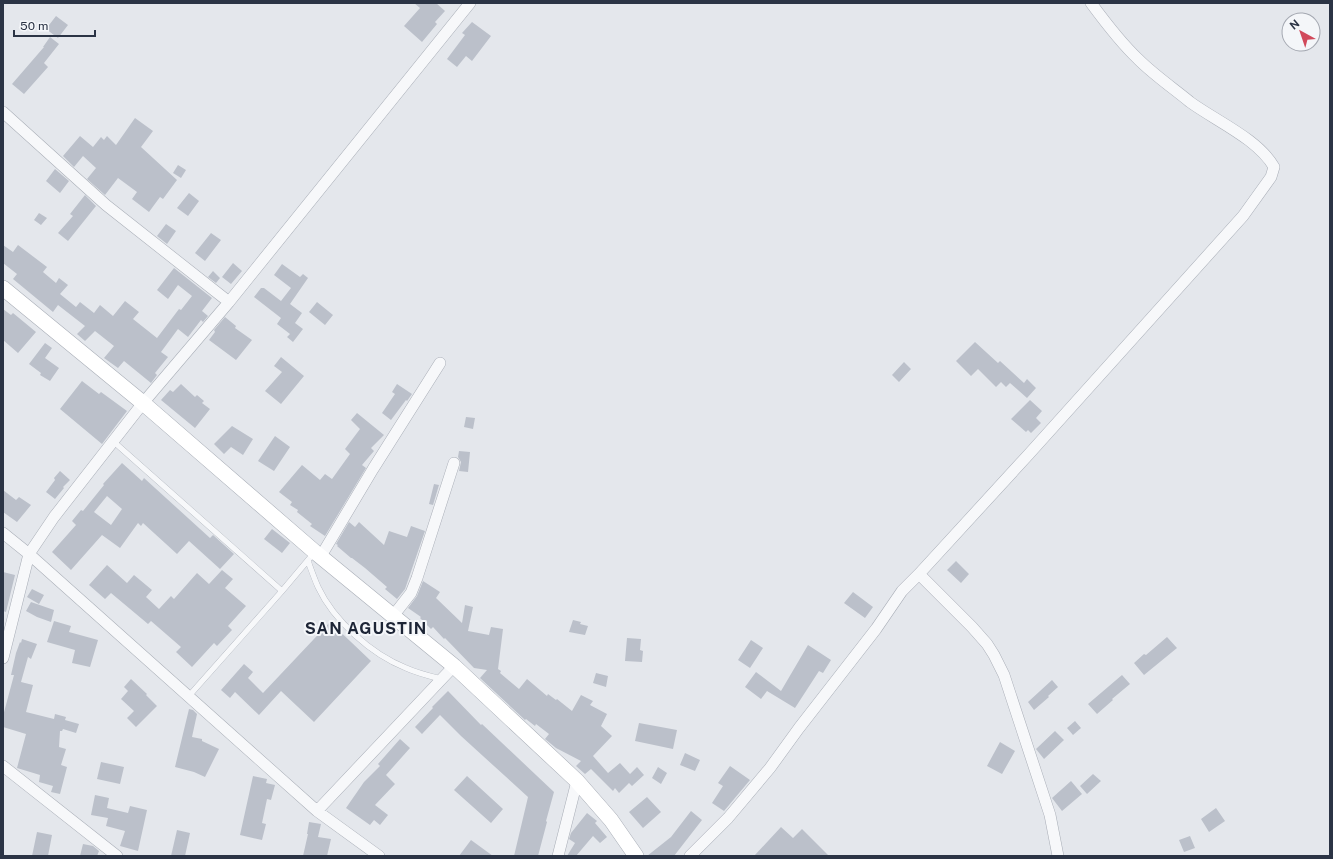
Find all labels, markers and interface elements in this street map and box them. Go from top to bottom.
scale bar [14,12,95,38]
north arrow [1281,12,1321,52]
text: N [1287,17,1302,32]
text: 50 m [20,19,48,33]
district label: SAN AGUSTIN [305,619,427,638]

